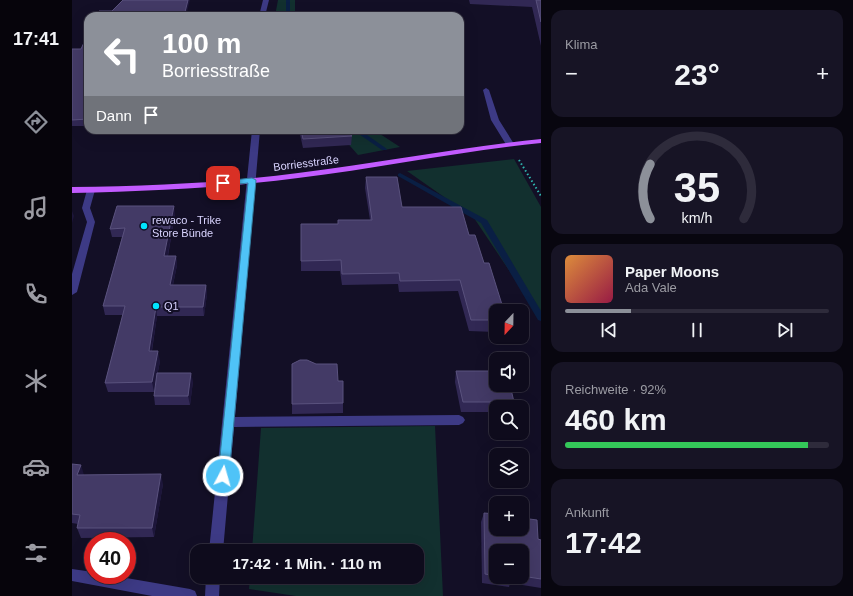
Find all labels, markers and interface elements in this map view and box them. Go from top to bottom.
icon: left [96,28,148,80]
text: 100 m [162,28,241,59]
text: 17:41 [13,29,59,49]
text: Klima [565,37,598,52]
text: 23° [674,58,720,91]
text: Borriesstraße [162,61,270,81]
text: − [565,61,578,86]
text: + [816,61,829,86]
icon: arrive [140,104,162,126]
text: Dann [96,107,132,124]
icon: directions [22,108,50,136]
street label: Borriesstraße [272,153,340,173]
text: 35 [674,164,720,211]
pin [206,166,240,200]
icon: arrive [212,172,234,194]
icon: music [22,194,50,222]
text: km/h [682,209,713,225]
place label: rewaco - Trike Store Bünde [152,214,221,239]
marker: rewaco - Trike Store Bünde [139,221,149,231]
text: Paper Moons [625,263,719,280]
icon: phone [22,280,50,308]
text: Ada Vale [625,280,677,295]
place label: Q1 [164,300,179,312]
marker: Q1 [151,301,161,311]
north arrow [489,304,529,344]
map controls [489,304,529,584]
icon: previous [598,319,620,341]
icon: pause [686,319,708,341]
icon: next [774,319,796,341]
button: sound [489,352,529,392]
icon: climate [22,367,50,395]
text: Reichweite · 92% [565,382,666,397]
button: search [489,400,529,440]
text: 460 km [565,403,667,436]
button: layers [489,448,529,488]
icon: car [22,453,50,481]
position arrow [202,455,244,497]
button: + [489,496,529,536]
text: Ankunft [565,505,609,520]
text: 17:42 [565,526,642,559]
speed limit sign: 40 [84,532,136,584]
icon: filters [22,539,50,567]
button: − [489,544,529,584]
text: 17:42 · 1 Min. · 110 m [232,555,382,572]

